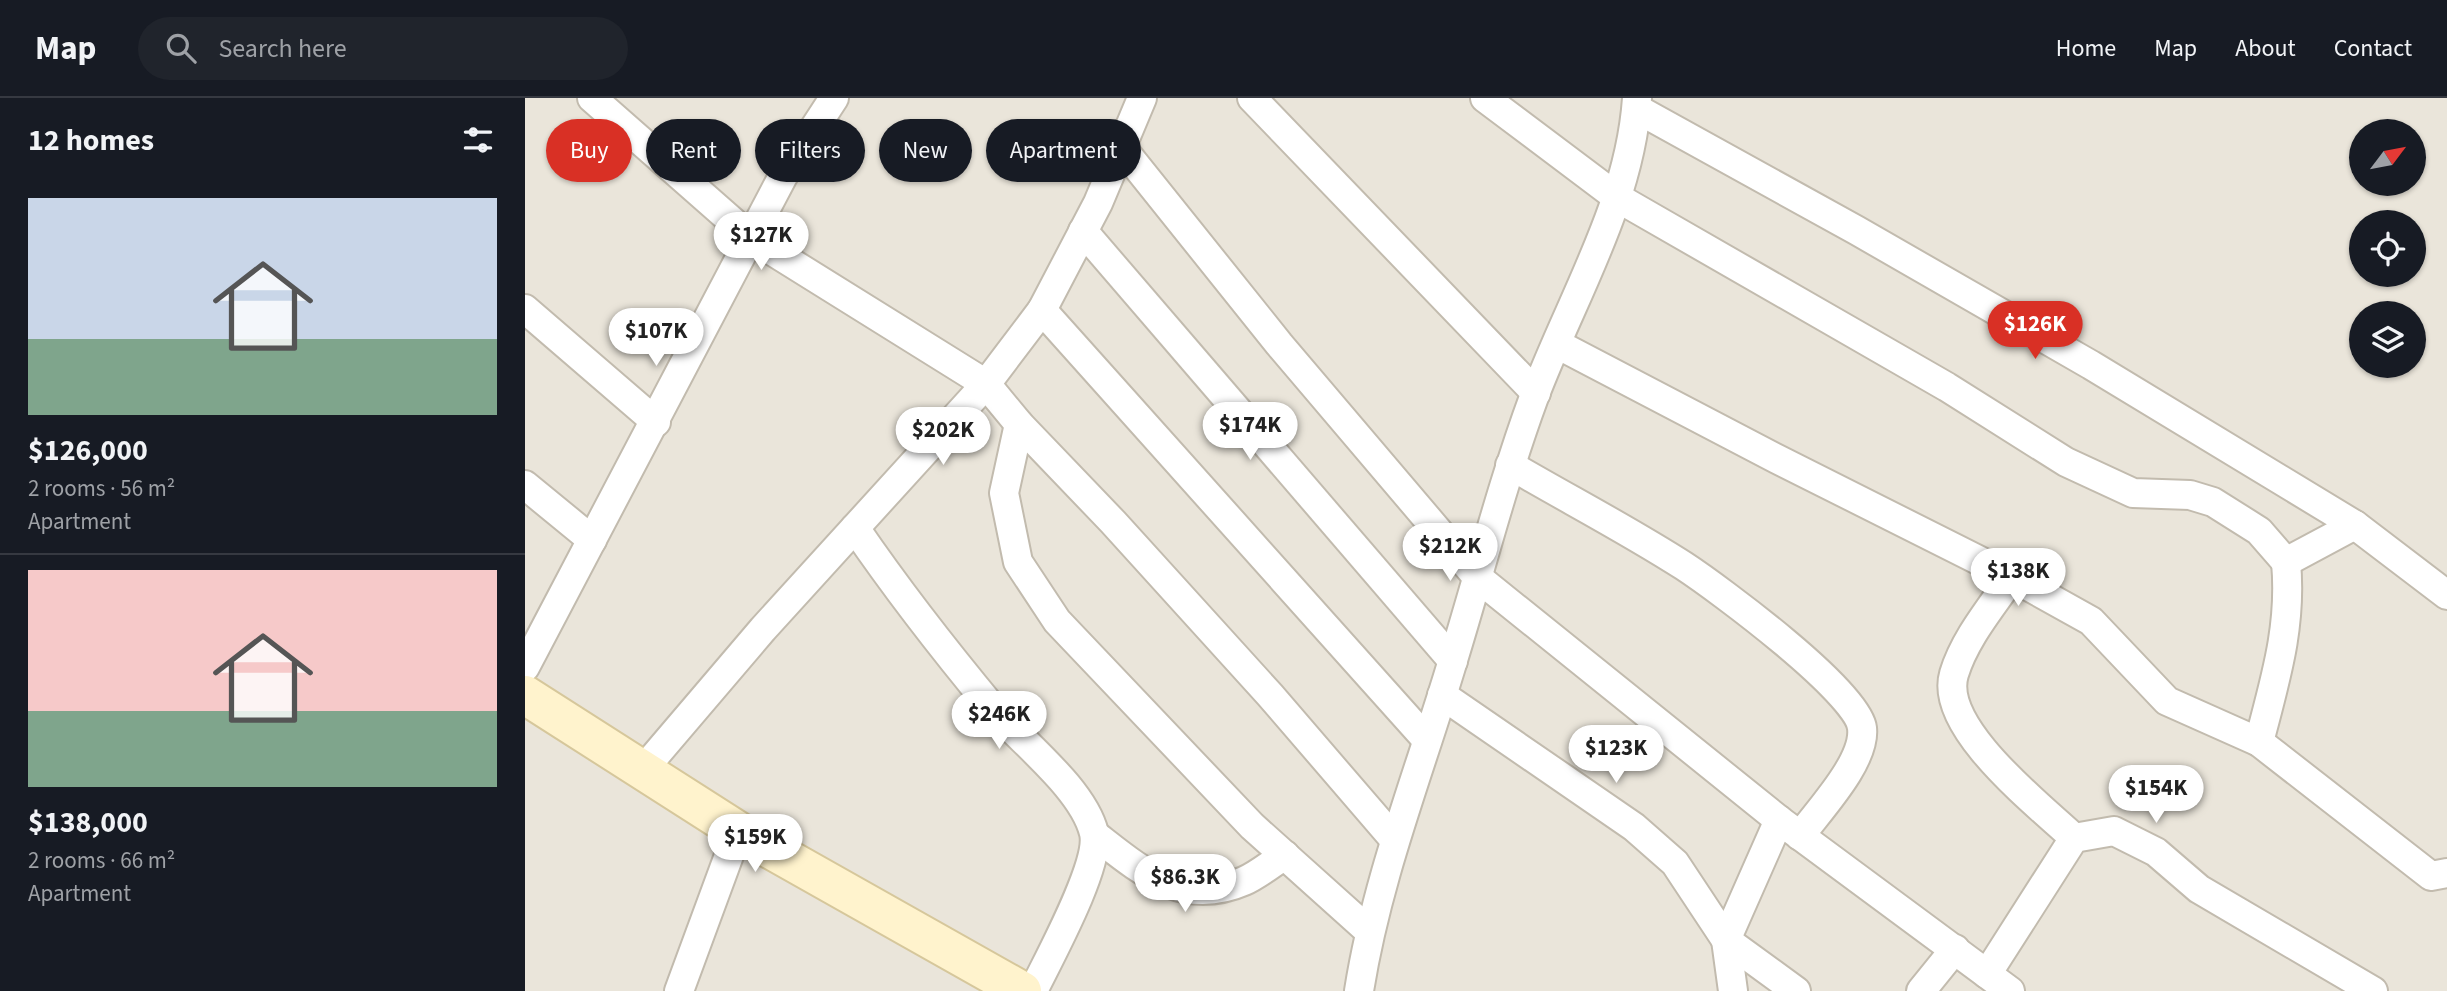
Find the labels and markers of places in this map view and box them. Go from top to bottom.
pin: $127K [712,212,810,272]
pin: $126K [1986,302,2084,361]
pin: $107K [607,308,705,368]
pin: $174K [1201,402,1299,462]
pin: $202K [894,408,992,467]
pin: $212K [1401,524,1499,583]
pin: $138K [1969,548,2067,608]
pin: $246K [950,692,1048,751]
pin: $123K [1567,726,1665,785]
pin: $154K [2107,766,2205,825]
pin: $159K [706,814,804,874]
pin: $86.3K [1128,854,1242,914]

